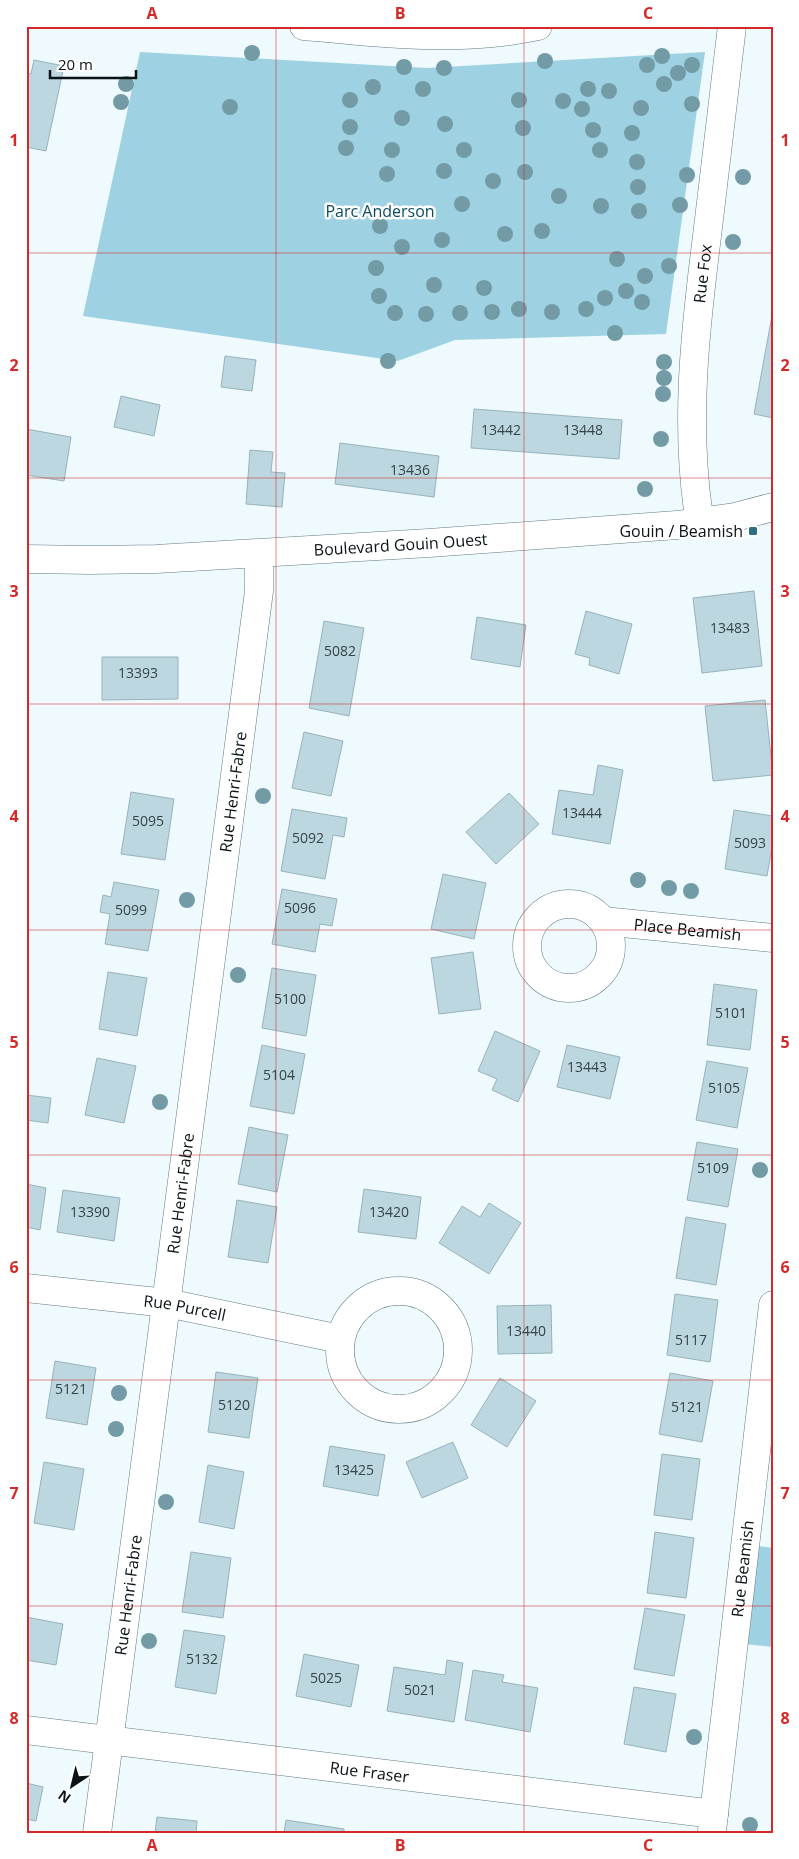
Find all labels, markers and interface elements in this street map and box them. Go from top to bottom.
text: A [146,2,158,24]
text: B [395,2,405,24]
text: C [643,2,653,24]
scale bar [50,48,136,80]
text: 20 m [58,54,93,74]
text: 1 [9,129,19,151]
text: 1 [780,129,790,151]
park label: Parc Anderson [325,200,435,222]
street label: Rue Fox [688,243,717,304]
text: 2 [9,354,19,376]
text: 2 [780,354,790,376]
house number: 13442 [481,420,521,439]
house number: 13448 [563,420,603,439]
house number: 13436 [390,460,430,479]
place label: Gouin / Beamish [619,520,743,542]
marker: Gouin / Beamish [747,525,759,537]
street label: Boulevard Gouin Ouest [313,528,488,561]
text: 3 [9,580,19,602]
text: 3 [780,580,790,602]
house number: 13483 [710,618,750,637]
house number: 5082 [324,641,356,660]
house number: 13393 [118,663,158,682]
street label: Rue Henri-Fabre [214,730,252,854]
house number: 13444 [562,803,602,822]
text: 4 [9,805,19,827]
text: 4 [780,805,790,827]
house number: 5095 [132,811,164,830]
house number: 5092 [292,828,324,847]
house number: 5093 [734,833,766,852]
house number: 5096 [284,898,316,917]
house number: 5099 [115,900,147,919]
street label: Place Beamish [633,913,742,946]
house number: 5100 [274,989,306,1008]
house number: 5101 [715,1003,747,1022]
text: 5 [9,1031,19,1053]
text: 5 [780,1031,790,1053]
house number: 13443 [567,1057,607,1076]
house number: 5104 [263,1065,295,1084]
house number: 5105 [708,1078,740,1097]
street label: Rue Henri-Fabre [162,1132,199,1255]
house number: 5109 [697,1158,729,1177]
house number: 13390 [70,1202,110,1221]
house number: 13420 [369,1202,409,1221]
text: 6 [9,1256,19,1278]
text: 6 [780,1256,790,1278]
street label: Rue Purcell [142,1290,228,1326]
house number: 13440 [506,1321,546,1340]
house number: 5117 [675,1330,707,1349]
house number: 5121 [55,1379,87,1398]
house number: 5120 [218,1395,250,1414]
house number: 5121 [671,1397,703,1416]
house number: 13425 [334,1460,374,1479]
text: 7 [9,1482,19,1504]
text: 7 [780,1482,790,1504]
street label: Rue Beamish [726,1519,759,1618]
street label: Rue Henri-Fabre [109,1533,147,1657]
house number: 5132 [186,1649,218,1668]
house number: 5025 [310,1668,342,1687]
house number: 5021 [404,1680,436,1699]
text: 8 [9,1707,19,1729]
text: 8 [780,1707,790,1729]
street label: Rue Fraser [329,1756,411,1788]
north arrow [48,1762,98,1812]
text: N [54,1786,74,1808]
text: A [146,1834,158,1856]
text: B [395,1834,405,1856]
text: C [643,1834,653,1856]

